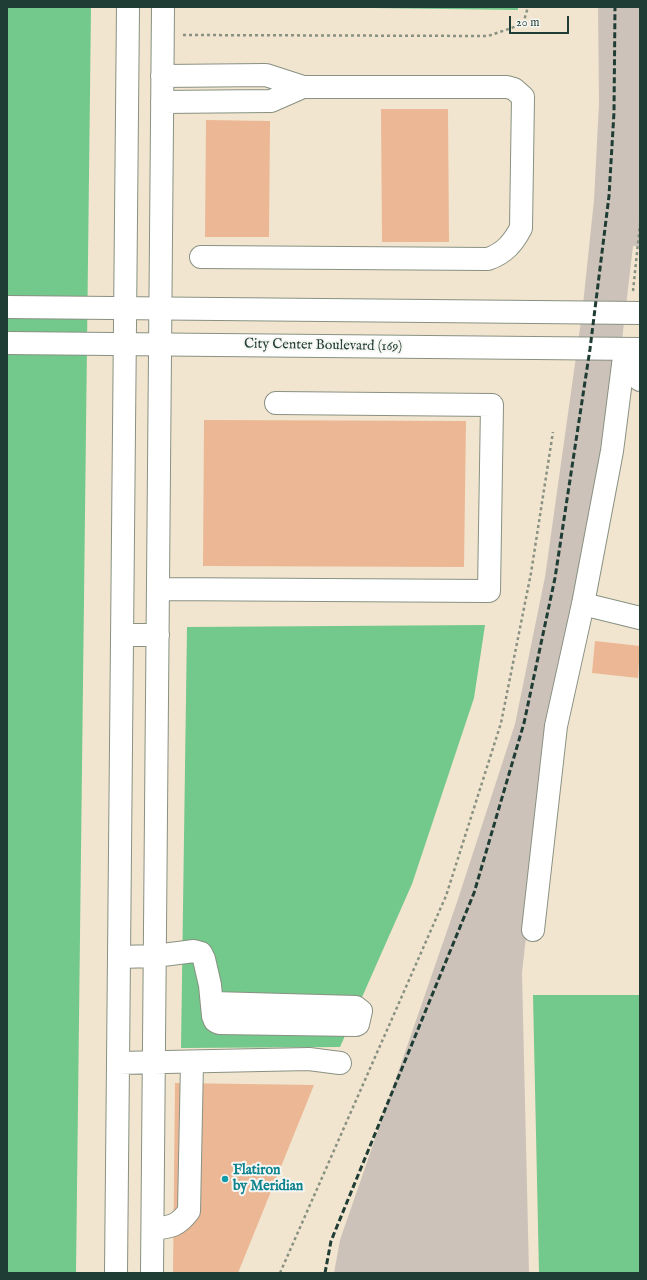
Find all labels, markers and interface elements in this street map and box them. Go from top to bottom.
scale bar [511,8,571,34]
text: 20 m [516,15,539,30]
street label: City Center Boulevard (169) [244,336,402,356]
place label: Flatiron by Meridian [233,1163,303,1196]
marker: Flatiron by Meridian [220,1174,230,1184]

